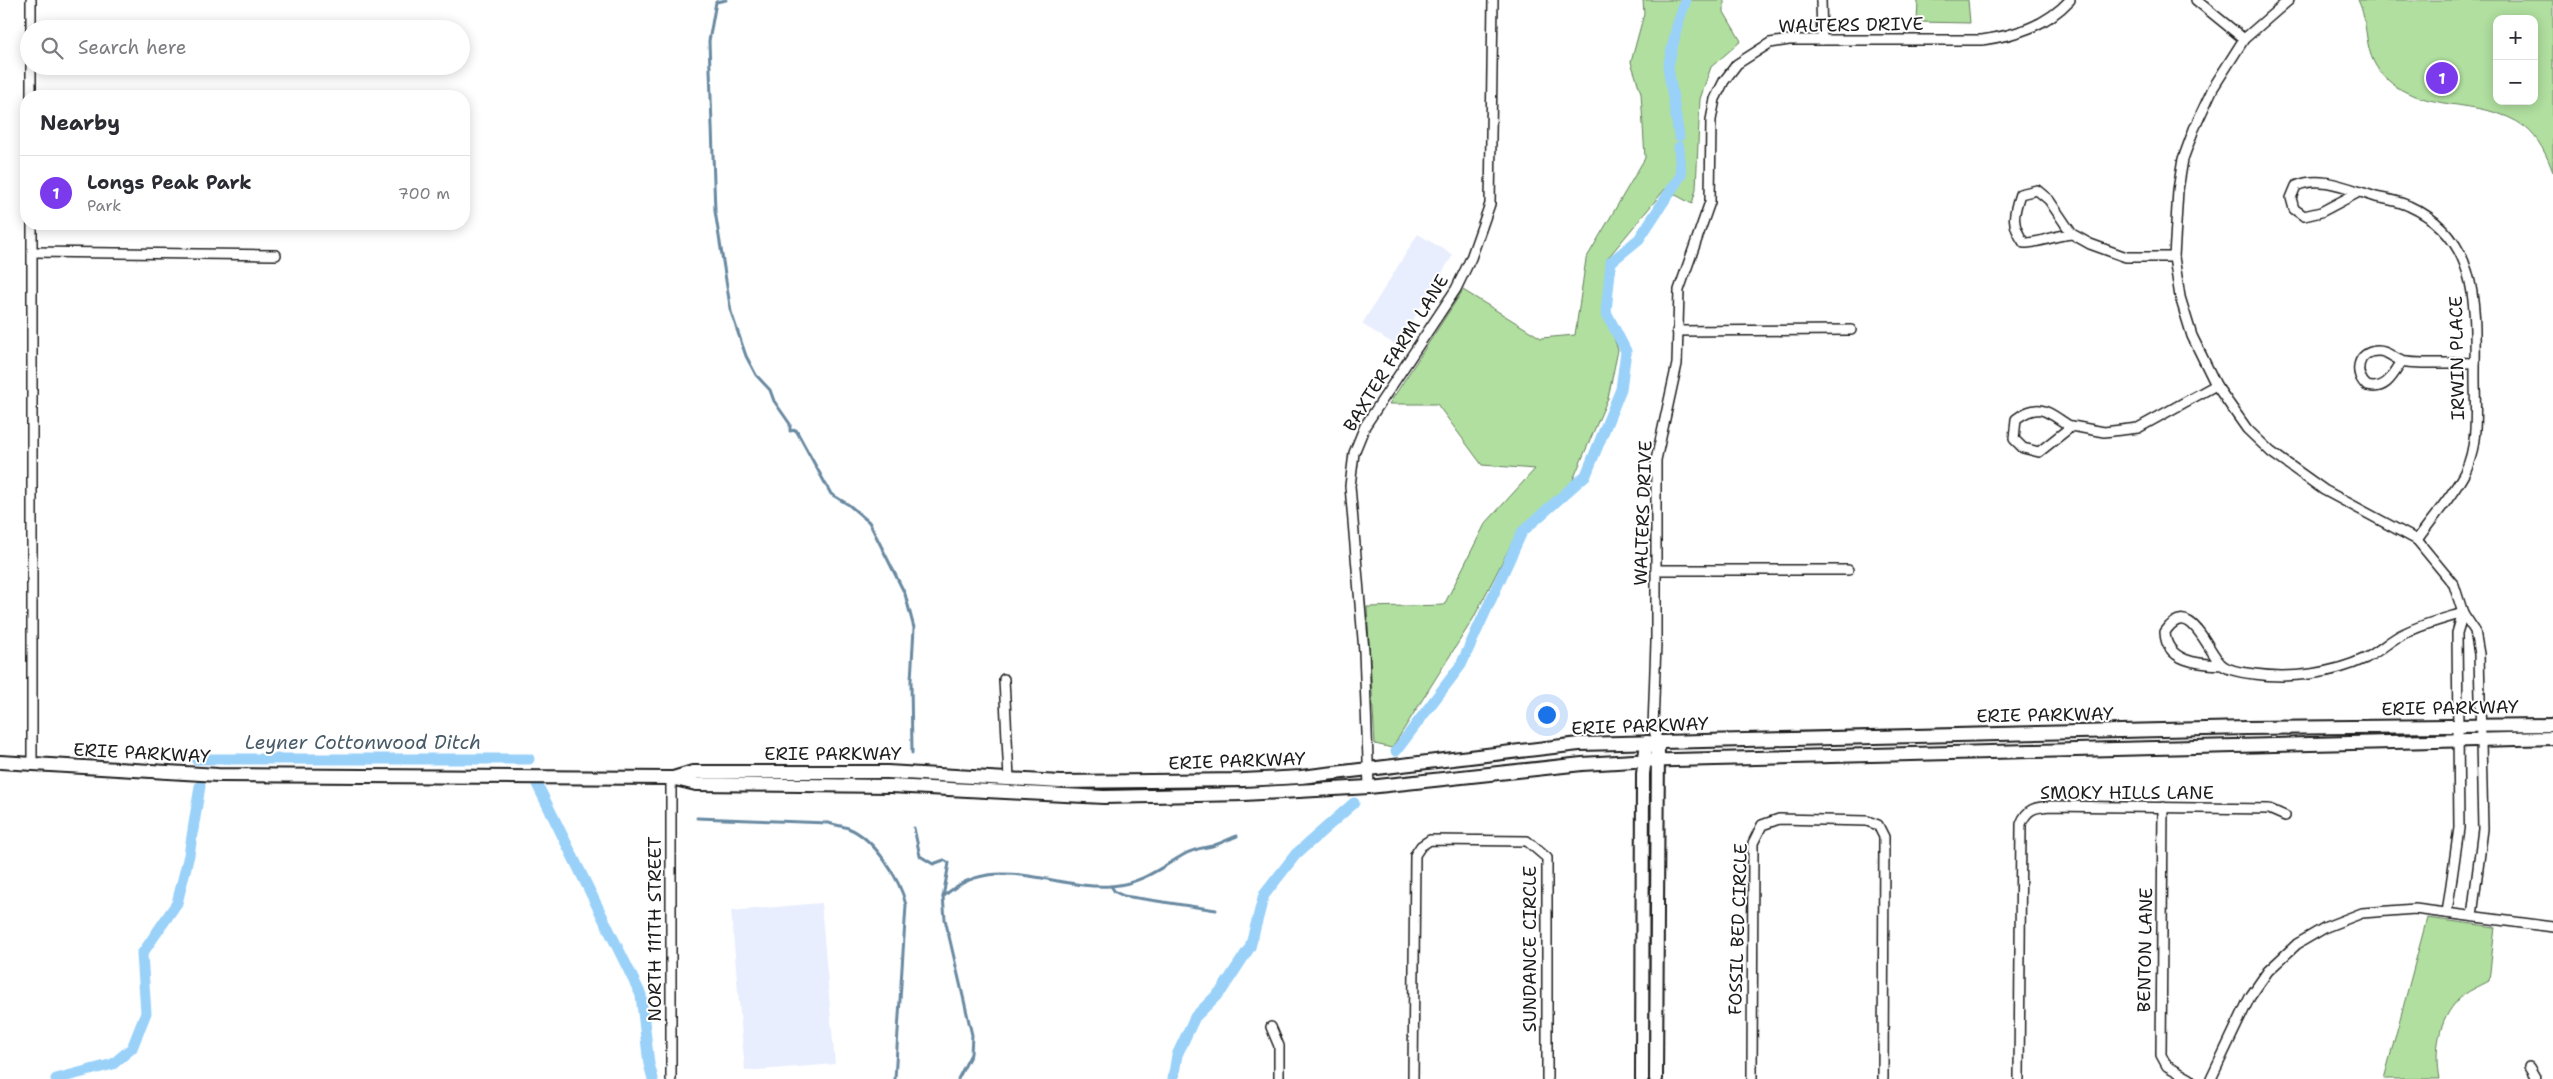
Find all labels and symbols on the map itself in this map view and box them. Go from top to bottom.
street label: WALTERS DRIVE [1778,12,1924,38]
pin: 1 [2426,59,2458,97]
street label: BAXTER FARM LANE [1338,270,1454,436]
street label: IRWIN PLACE [2444,296,2470,420]
street label: WALTERS DRIVE [1628,440,1658,586]
street label: ERIE PARKWAY [2381,695,2519,721]
your location [1534,702,1560,728]
street label: ERIE PARKWAY [1976,702,2114,728]
street label: ERIE PARKWAY [1571,712,1709,740]
water label: Leyner Cottonwood Ditch [245,730,481,755]
street label: ERIE PARKWAY [73,737,211,769]
street label: ERIE PARKWAY [764,742,902,766]
street label: ERIE PARKWAY [1168,747,1306,775]
street label: SMOKY HILLS LANE [2040,781,2214,805]
street label: NORTH 111TH STREET [643,836,667,1022]
street label: FOSSIL BED CIRCLE [1723,843,1753,1015]
street label: SUNDANCE CIRCLE [1518,866,1542,1032]
street label: BENTON LANE [2132,887,2158,1013]

